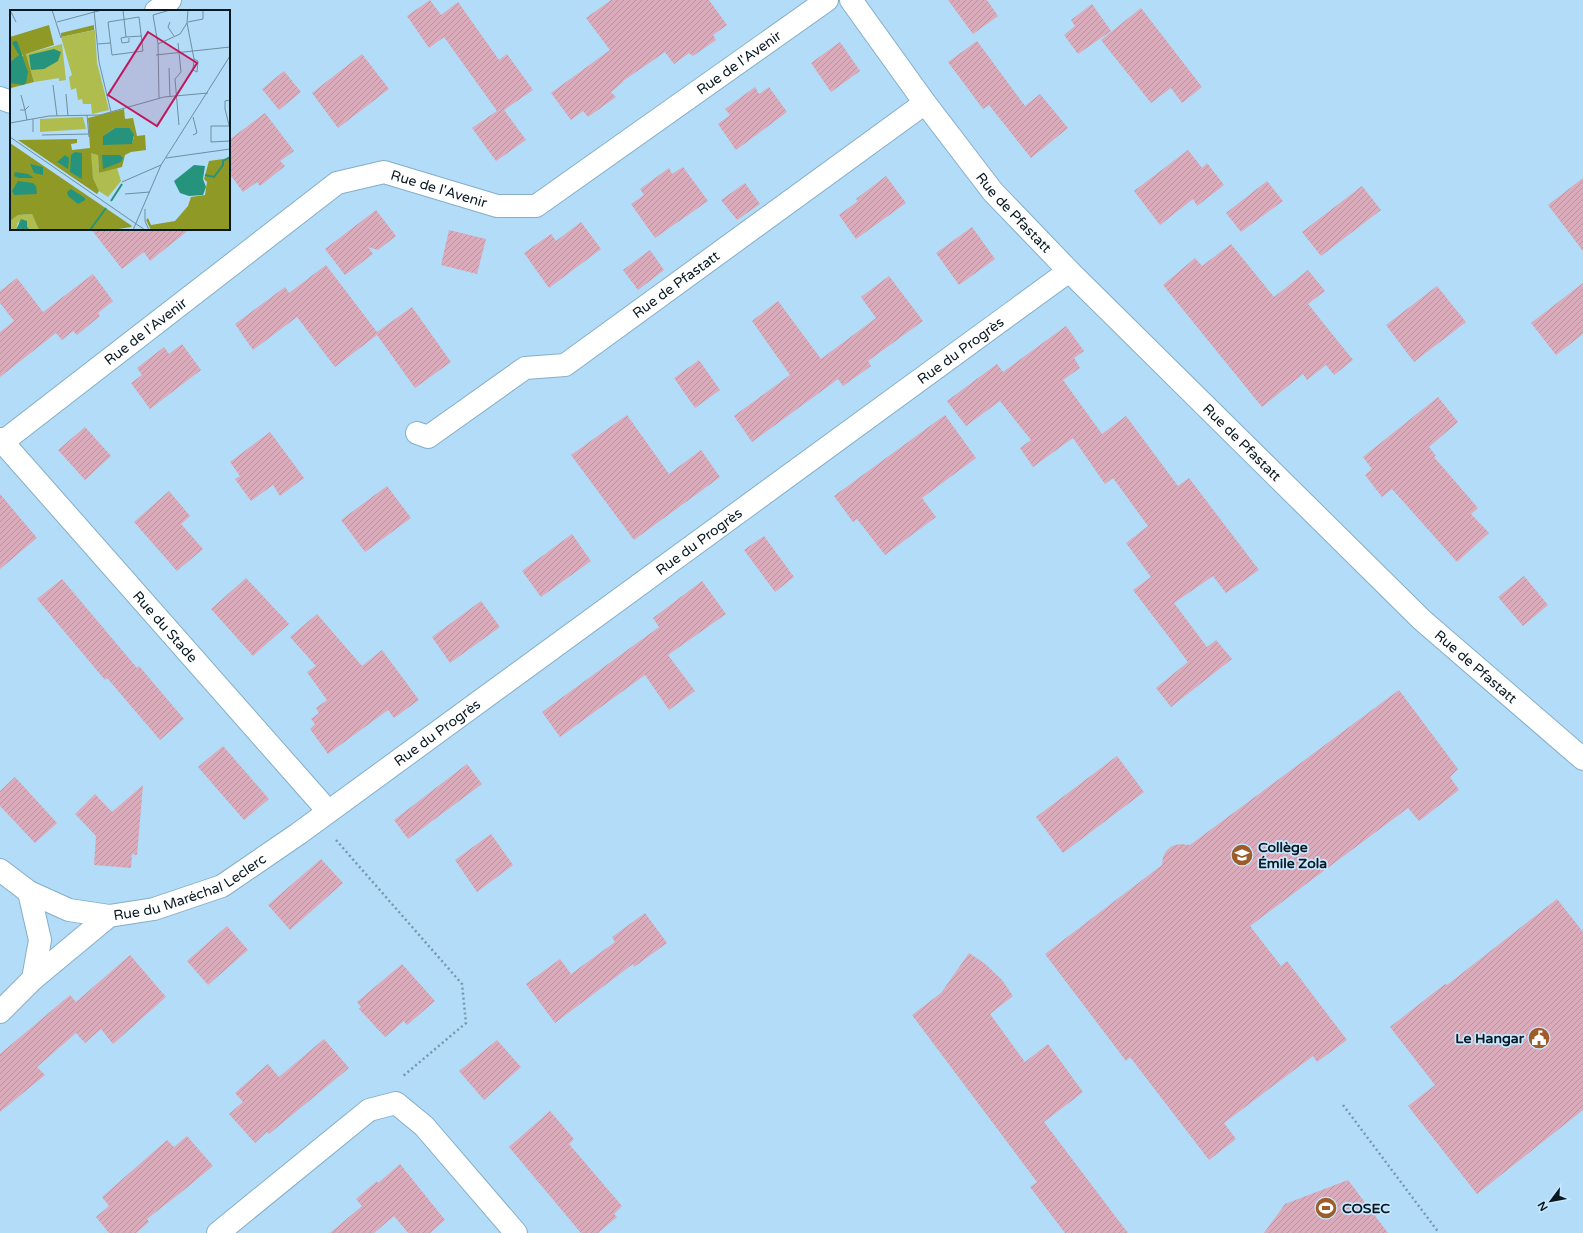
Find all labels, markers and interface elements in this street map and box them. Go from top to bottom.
inset map [10,10,230,230]
street label: Rue de l'Avenir [693,27,785,99]
street label: Rue de l'Avenir [389,167,490,212]
street label: Rue de Pfastatt [972,169,1055,257]
street label: Rue de Pfastatt [629,247,723,322]
street label: Rue de l'Avenir [101,294,191,369]
street label: Rue du Progrès [914,313,1007,388]
street label: Rue de Pfastatt [1199,400,1285,485]
street label: Rue du Progrès [653,504,746,579]
street label: Rue du Stade [129,588,201,666]
street label: Rue de Pfastatt [1431,627,1521,708]
street label: Rue du Progrès [391,696,484,770]
place label: Collège Émile Zola [1258,839,1327,872]
school or university icon: Collège Émile Zola [1229,842,1255,868]
street label: Rue du Maréchal Leclerc [112,850,269,924]
public building icon: Le Hangar [1526,1025,1552,1051]
place label: Le Hangar [1455,1030,1525,1047]
north arrow [1531,1181,1571,1221]
sports icon: COSEC [1313,1195,1339,1221]
text: N [1535,1199,1551,1213]
place label: COSEC [1342,1200,1390,1217]

